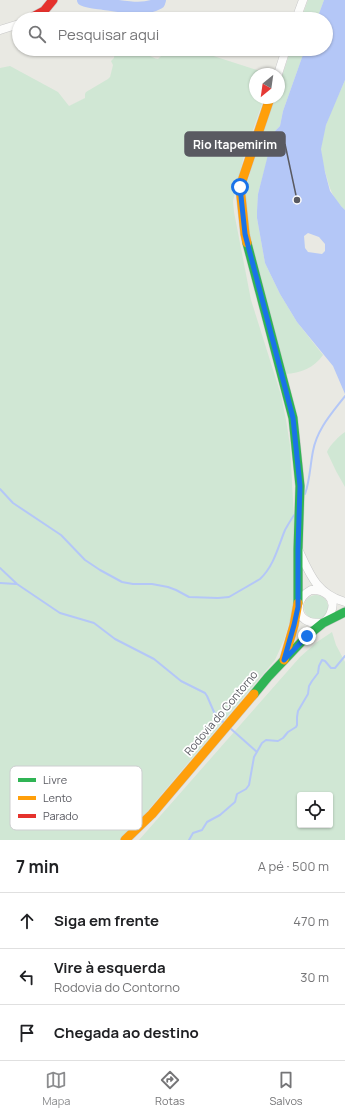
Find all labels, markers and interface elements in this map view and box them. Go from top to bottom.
search box [12,12,333,56]
icon: search [26,23,48,45]
text: Pesquisar aqui [58,24,159,45]
north arrow [249,68,285,104]
callout: Rio Itapemirim [185,132,285,156]
text: Rio Itapemirim [193,136,277,153]
route start [231,178,249,196]
route end [298,627,316,645]
street label: Rodovia do Contorno [181,667,261,758]
legend [10,766,142,830]
text: Livre [43,772,68,787]
text: Lento [43,790,73,805]
map controls [297,792,333,828]
button: locate [297,792,333,828]
text: Parado [43,808,79,823]
text: 7 min [16,855,59,878]
text: A pé · 500 m [258,857,329,875]
icon: ahead [16,910,38,932]
text: Siga em frente [54,910,159,931]
text: 470 m [293,912,329,930]
text: Vire à esquerda [54,957,166,978]
icon: left [16,966,38,988]
text: 30 m [300,968,329,986]
text: Rodovia do Contorno [54,978,180,996]
icon: arrive [16,1022,38,1044]
text: Chegada ao destino [54,1022,199,1043]
tab: Mapa [42,1069,70,1108]
tab: Rotas [155,1069,185,1108]
tab: Salvos [270,1069,303,1108]

